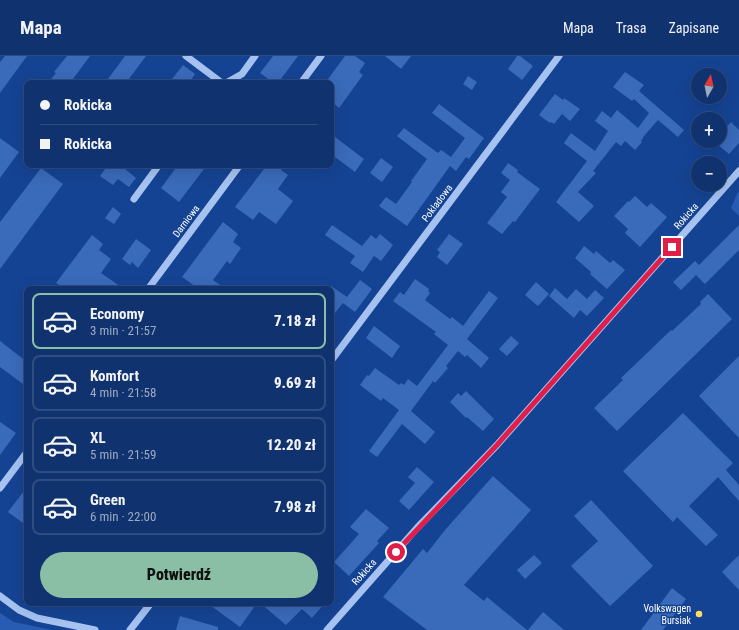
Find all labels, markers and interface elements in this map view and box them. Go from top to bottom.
text: Mapa [20,16,62,39]
text: Mapa [563,20,594,36]
text: Trasa [616,20,646,36]
text: Zapisane [668,20,719,36]
north arrow [691,68,727,104]
map controls [691,68,727,192]
text: Rokicka [64,96,112,114]
button: + [691,112,727,148]
text: Rokicka [64,135,112,153]
button: − [691,156,727,192]
street label: Pokładowa [419,182,455,224]
street label: Rokicka [672,201,700,231]
street label: Darniowa [170,203,202,239]
route end [663,238,681,256]
icon: car [42,303,78,339]
text: Economy [90,305,144,323]
text: 7.18 zł [274,312,316,330]
text: 3 min · 21:57 [90,323,156,338]
icon: car [42,365,78,401]
text: Komfort [90,367,139,385]
text: 9.69 zł [274,374,316,392]
text: 4 min · 21:58 [90,385,156,400]
icon: car [42,427,78,463]
text: XL [90,429,106,447]
text: 12.20 zł [266,436,316,454]
text: 5 min · 21:59 [90,447,156,462]
icon: car [42,489,78,525]
text: Green [90,491,125,509]
text: 7.98 zł [274,498,316,516]
text: 6 min · 22:00 [90,509,156,524]
route start [387,543,405,561]
button: Potwierdź [40,552,318,598]
street label: Rokicka [350,557,379,587]
place label: Volkswagen Bursiak [643,603,691,626]
marker: Volkswagen Bursiak [694,609,704,619]

